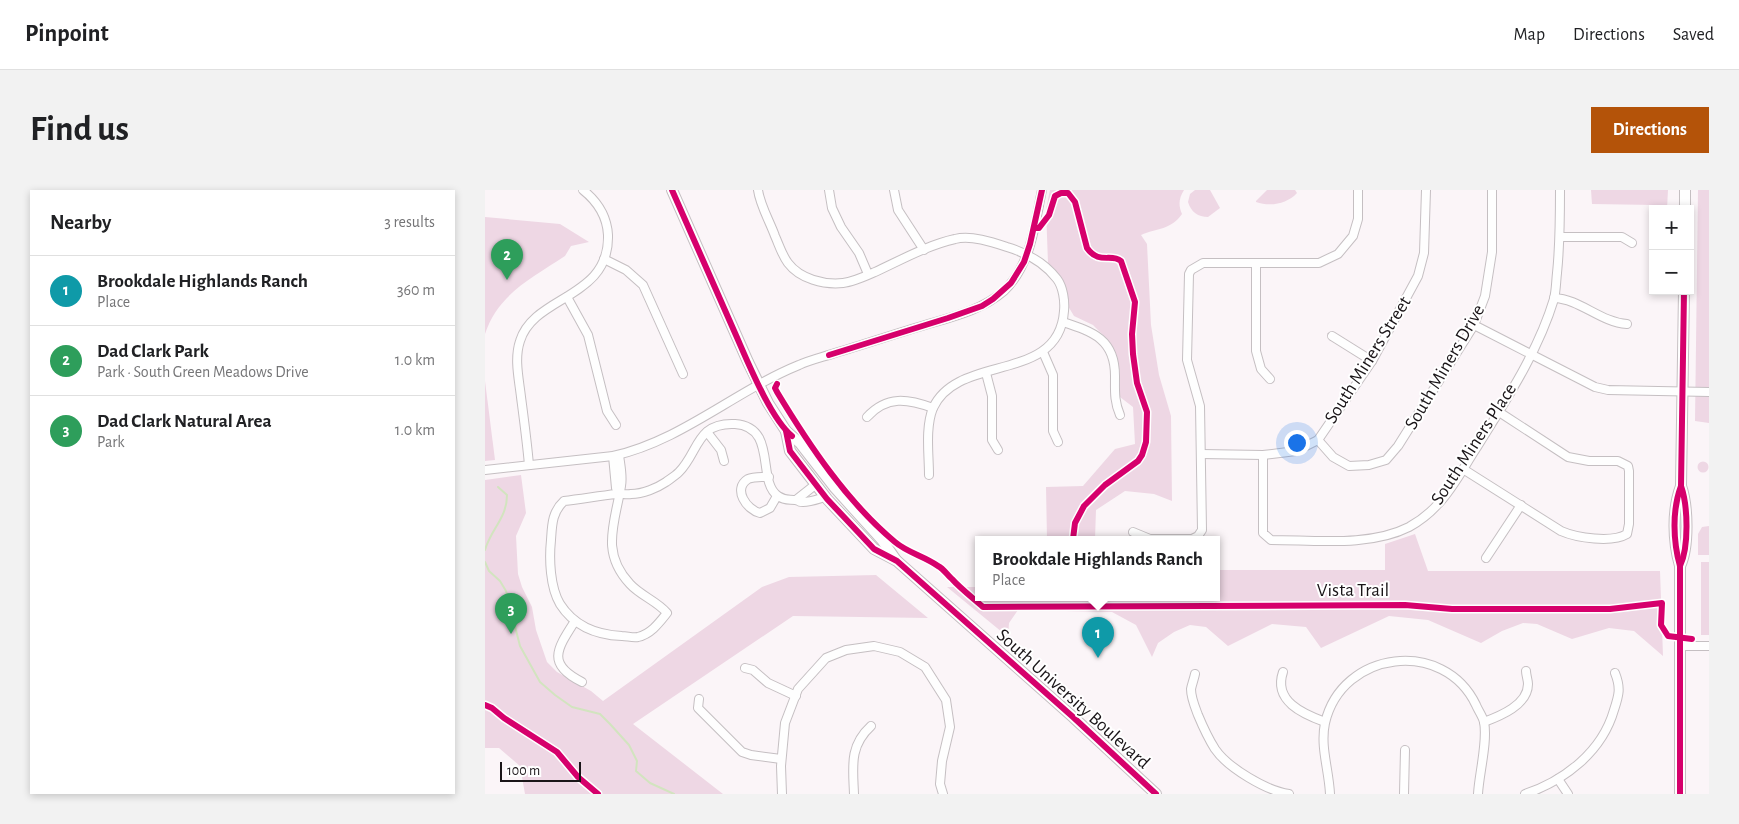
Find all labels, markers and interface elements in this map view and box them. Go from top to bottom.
text: Pinpoint [25,22,109,46]
text: Map [1514,26,1545,44]
text: Directions [1573,26,1645,44]
text: Saved [1673,26,1714,44]
button: Directions [1591,107,1709,153]
text: Find us [30,112,129,147]
map controls [1649,205,1694,295]
button: + [1649,205,1694,250]
text: Nearby [50,212,111,233]
text: 3 results [384,214,435,230]
pin: 2 [491,239,523,280]
button: − [1649,250,1694,295]
text: Brookdale Highlands Ranch [97,272,308,291]
text: 1 [63,282,69,298]
text: 360 m [397,282,435,298]
street label: South Miners Street [1321,293,1415,427]
text: Place [97,294,130,310]
street label: South Miners Drive [1402,301,1488,433]
text: Dad Clark Park [97,342,209,361]
text: 2 [62,352,70,368]
text: 1.0 km [395,352,435,368]
text: Park · South Green Meadows Drive [97,364,309,380]
street label: South Miners Place [1428,380,1520,508]
text: Dad Clark Natural Area [97,412,272,431]
text: 3 [63,422,69,438]
text: 1.0 km [395,422,435,438]
your location [1284,430,1310,456]
text: Park [97,434,125,450]
popup [975,536,1220,601]
text: Brookdale Highlands Ranch [992,550,1203,569]
text: Place [992,572,1025,588]
street label: Vista Trail [1317,581,1389,600]
pin: 3 [495,593,527,634]
pin: 1 [1082,617,1114,658]
street label: South University Boulevard [993,625,1153,773]
scale bar [500,759,581,782]
text: 100 m [507,764,540,778]

